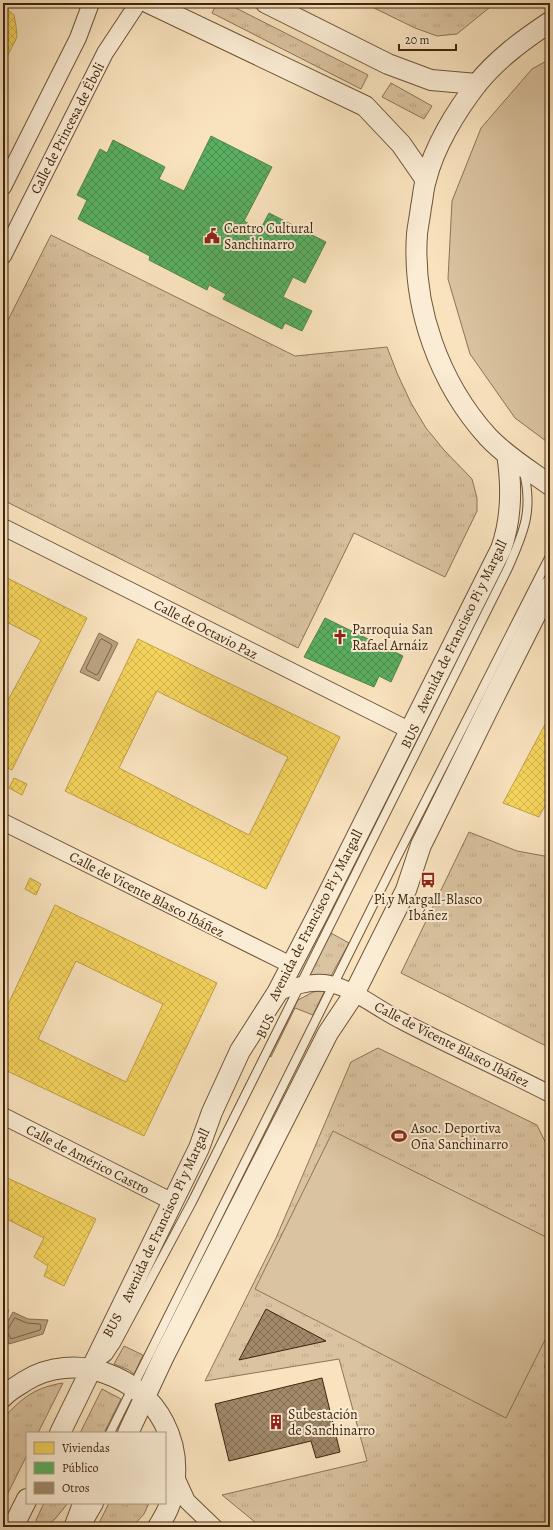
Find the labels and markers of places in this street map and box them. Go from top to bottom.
place label: Centro Cultural Sanchinarro [224,219,314,254]
public building icon: Centro Cultural Sanchinarro [203,227,221,245]
place label: Parroquia San Rafael Arnáiz [352,620,433,655]
church icon: Parroquia San Rafael Arnáiz [331,628,349,646]
bus stop icon: Pi y Margall-Blasco Ibáñez [419,871,437,889]
place label: Pi y Margall-Blasco Ibáñez [374,890,482,925]
place label: Asoc. Deportiva Oña Sanchinarro [410,1119,508,1154]
sports icon: Asoc. Deportiva Oña Sanchinarro [390,1127,408,1145]
place label: Subestación de Sanchinarro [288,1405,375,1440]
building icon: Subestación de Sanchinarro [267,1413,285,1431]

